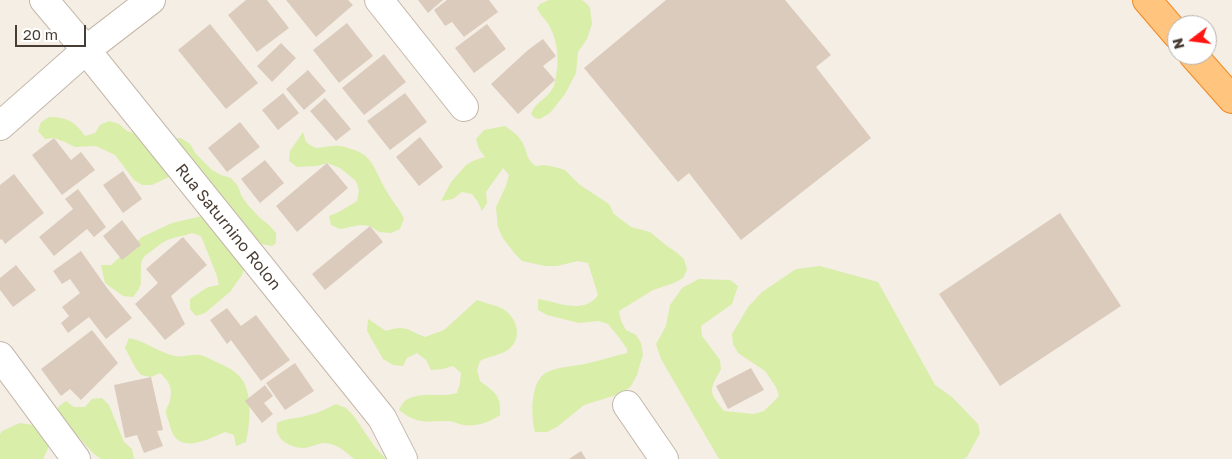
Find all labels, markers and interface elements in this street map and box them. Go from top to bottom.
scale bar [18,15,89,47]
north arrow [1167,15,1217,65]
text: 20 m [23,25,58,43]
text: N [1168,36,1188,51]
street label: Rua Saturnino Rolon [171,160,285,294]

